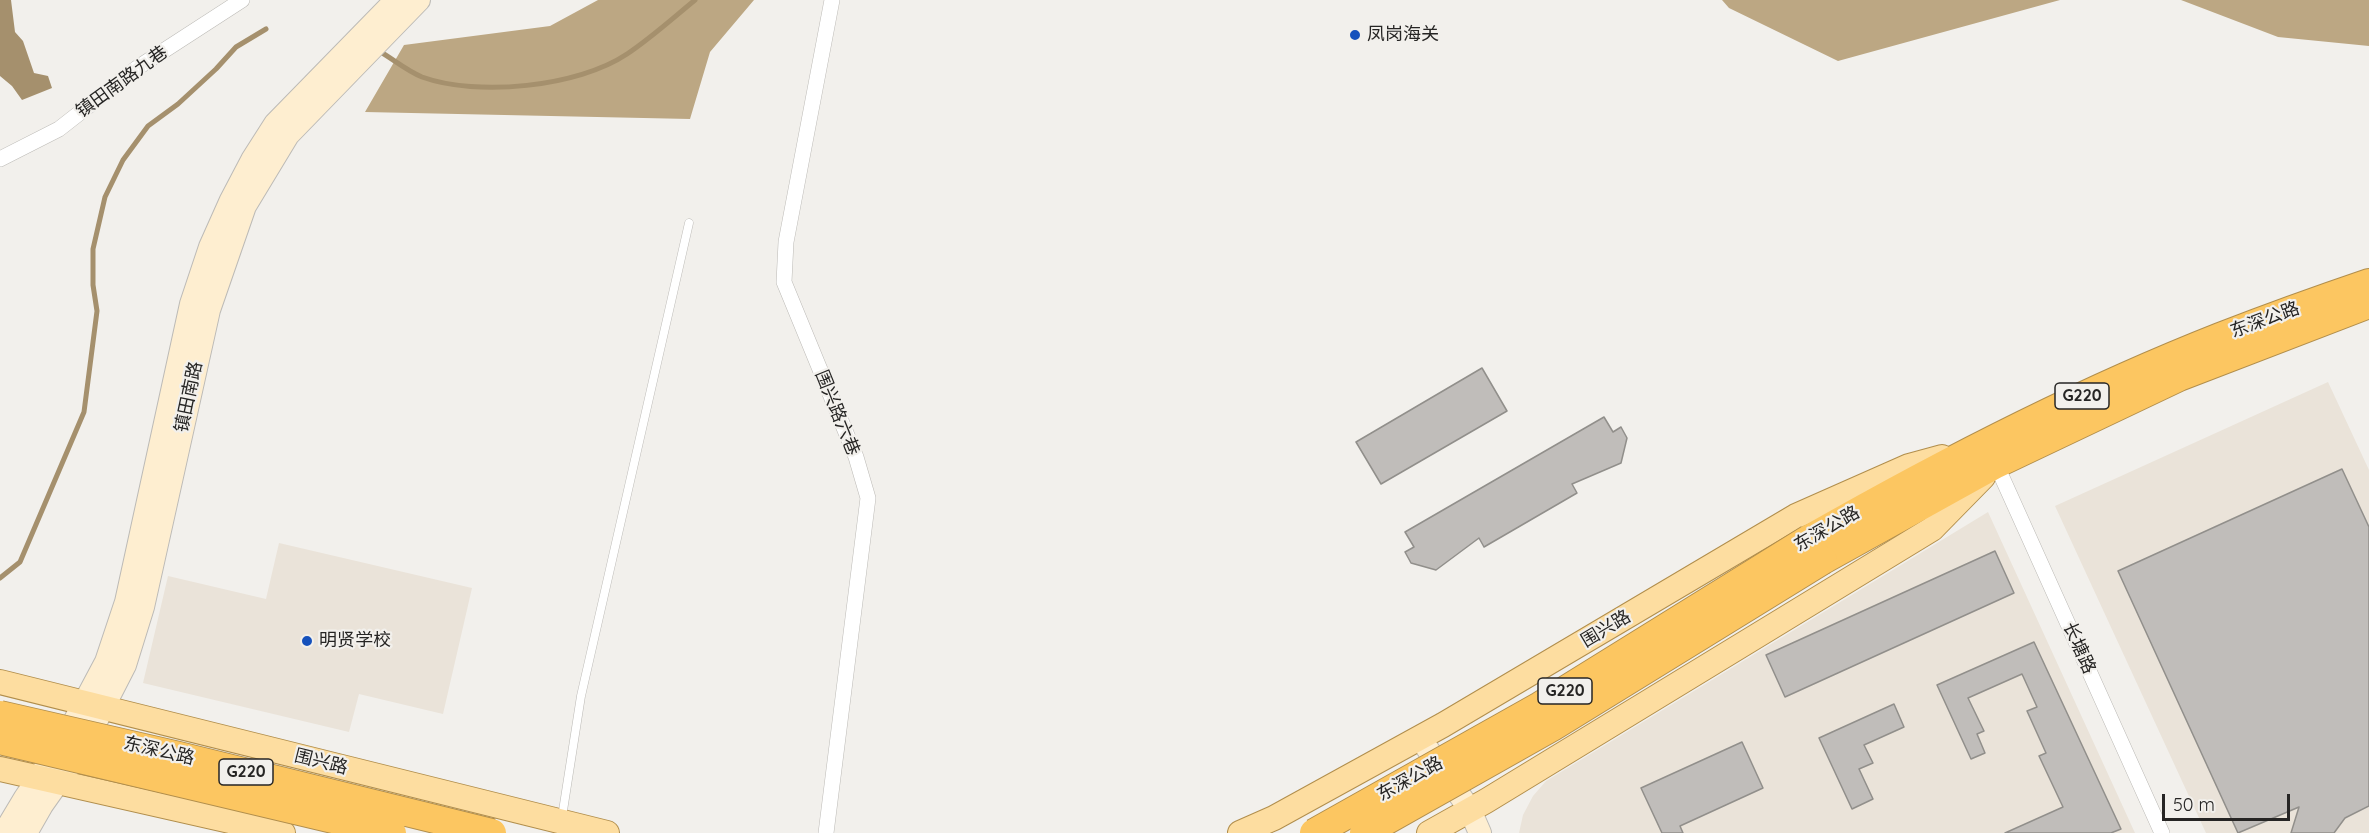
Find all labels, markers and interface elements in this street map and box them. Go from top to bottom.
place label: 凤岗海关 [1367,24,1439,46]
marker: 凤岗海关 [1348,28,1362,42]
street label: 镇田南路九巷 [72,42,172,122]
street label: 东深公路 [2227,298,2303,342]
street label: 镇田南路 [171,360,207,434]
street label: 围兴路六巷 [810,367,864,459]
road number: G220 [2055,383,2109,409]
street label: 东深公路 [1790,502,1864,556]
street label: 围兴路 [1577,606,1635,652]
street label: 长塘路 [2058,619,2100,677]
place label: 明贤学校 [319,630,391,652]
marker: 明贤学校 [300,634,314,648]
road number: G220 [1538,678,1592,704]
street label: 东深公路 [121,732,197,770]
street label: 围兴路 [292,745,350,779]
street label: 东深公路 [1373,752,1447,806]
road number: G220 [219,759,273,785]
scale bar [2165,782,2292,820]
text: 50 m [2173,793,2215,816]

